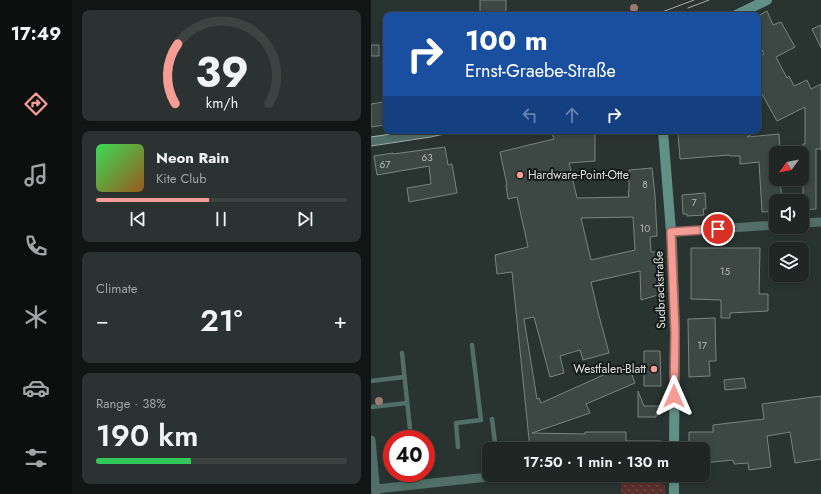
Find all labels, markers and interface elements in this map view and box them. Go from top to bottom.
text: 100 m [465,20,548,61]
text: 17:49 [11,21,61,47]
icon: right [399,28,451,80]
text: 39 [195,41,248,102]
text: Ernst-Graebe-Straße [465,58,616,84]
icon: directions [22,90,50,118]
text: km/h [205,92,238,112]
icon: left [519,104,541,126]
icon: ahead [561,104,583,126]
icon: right [603,104,625,126]
north arrow [769,146,809,186]
map controls [769,146,809,282]
text: Neon Rain [156,147,229,169]
house number: 63 [421,150,433,165]
house number: 67 [379,157,391,172]
icon: music [22,161,50,189]
place label: Hardware-Point-Otte [528,166,629,184]
text: Kite Club [156,169,207,188]
marker: Hardware-Point-Otte [515,170,525,180]
house number: 8 [642,177,648,192]
button: sound [769,194,809,234]
house number: 7 [691,195,697,210]
icon: previous [127,208,149,230]
icon: pause [210,208,232,230]
icon: next [294,208,316,230]
pin [701,212,735,246]
icon: arrive [707,218,729,240]
house number: 10 [640,221,650,236]
icon: phone [22,232,50,260]
button: layers [769,242,809,282]
street label: Sudbrackstraße [650,251,670,329]
house number: 15 [720,264,730,279]
text: Climate [96,279,137,298]
text: 21° [200,299,242,342]
icon: climate [22,303,50,331]
text: − [96,304,109,336]
text: + [333,304,347,336]
house number: 17 [697,338,708,353]
place label: Westfalen-Blatt [573,360,646,378]
marker: Westfalen-Blatt [649,364,659,374]
icon: car [22,374,50,402]
position arrow [653,375,695,417]
text: Range · 38% [96,394,166,413]
text: 190 km [96,414,198,457]
speed limit sign: 40 [383,430,435,482]
icon: filters [22,444,50,472]
text: 17:50 · 1 min · 130 m [523,451,669,473]

